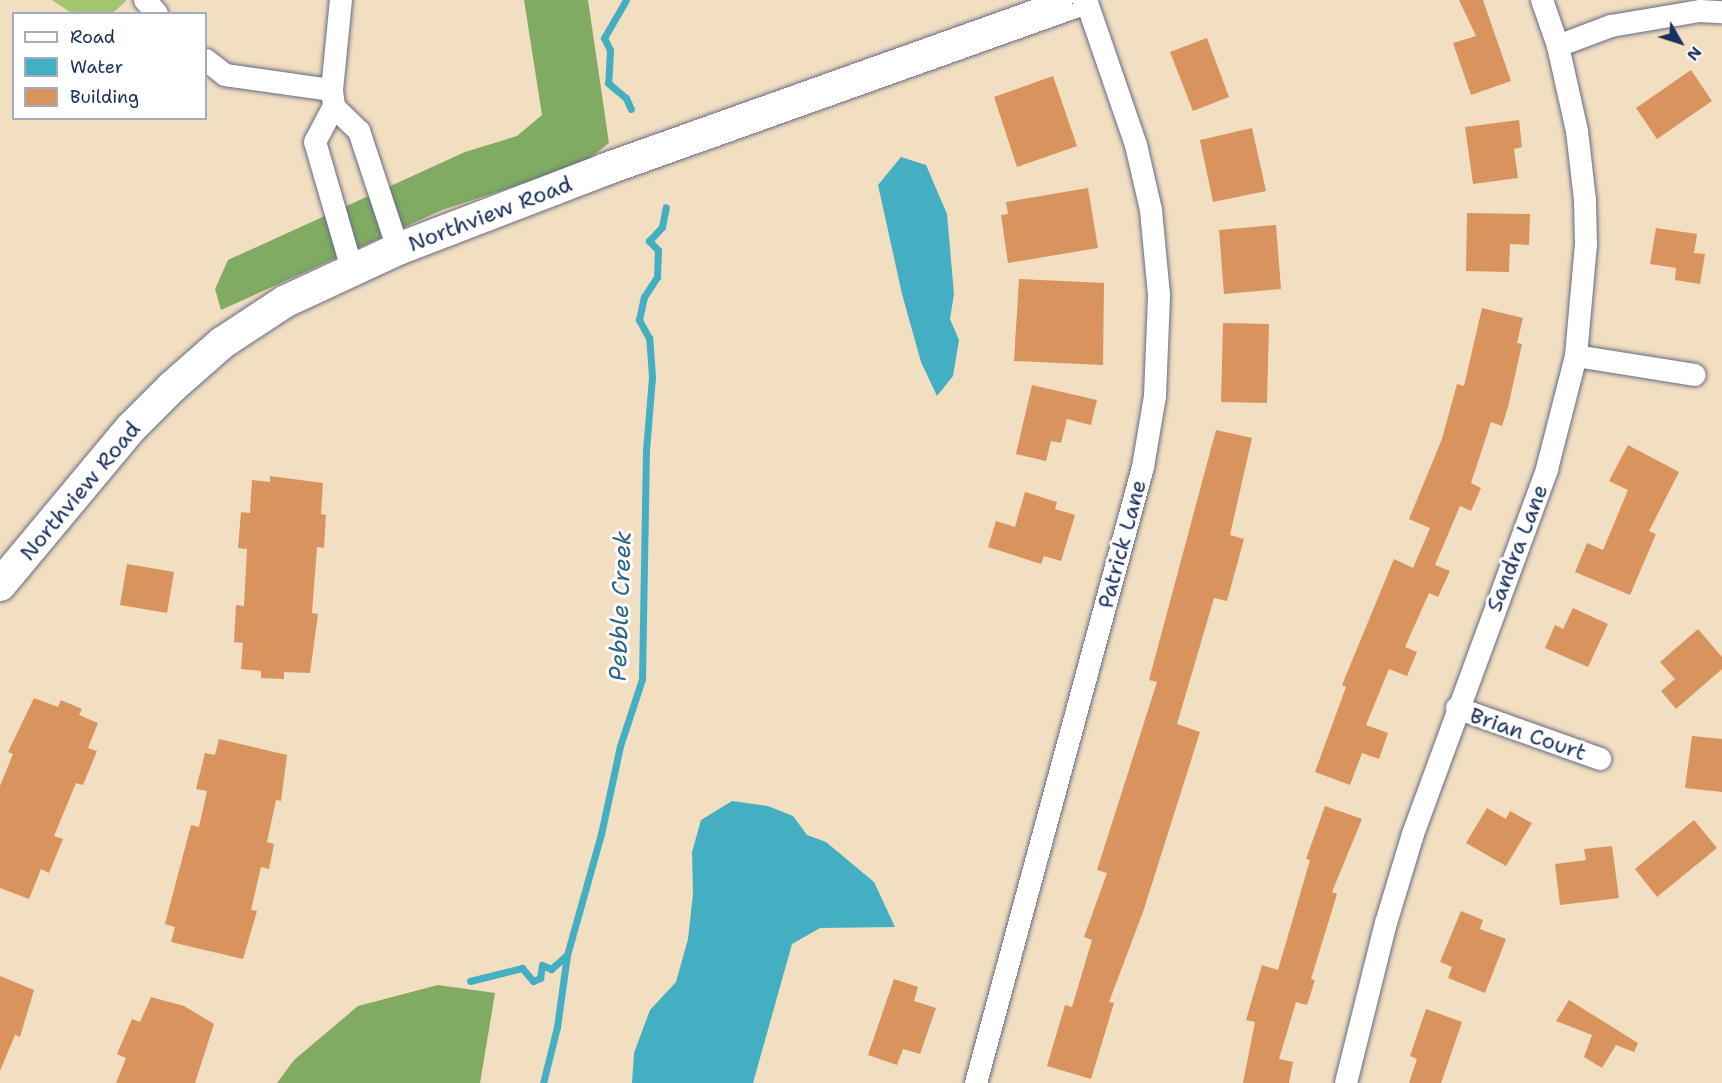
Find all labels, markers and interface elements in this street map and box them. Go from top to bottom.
legend [12,12,207,120]
north arrow [1650,12,1710,72]
text: Road [70,25,115,49]
text: N [1682,42,1707,65]
text: Water [70,55,123,79]
text: Building [70,85,139,109]
street label: Northview Road [404,171,576,257]
street label: Northview Road [14,416,146,566]
street label: Patrick Lane [1092,477,1152,611]
street label: Sandra Lane [1481,481,1553,615]
water label: Pebble Creek [604,531,638,681]
street label: Brian Court [1466,702,1590,766]

